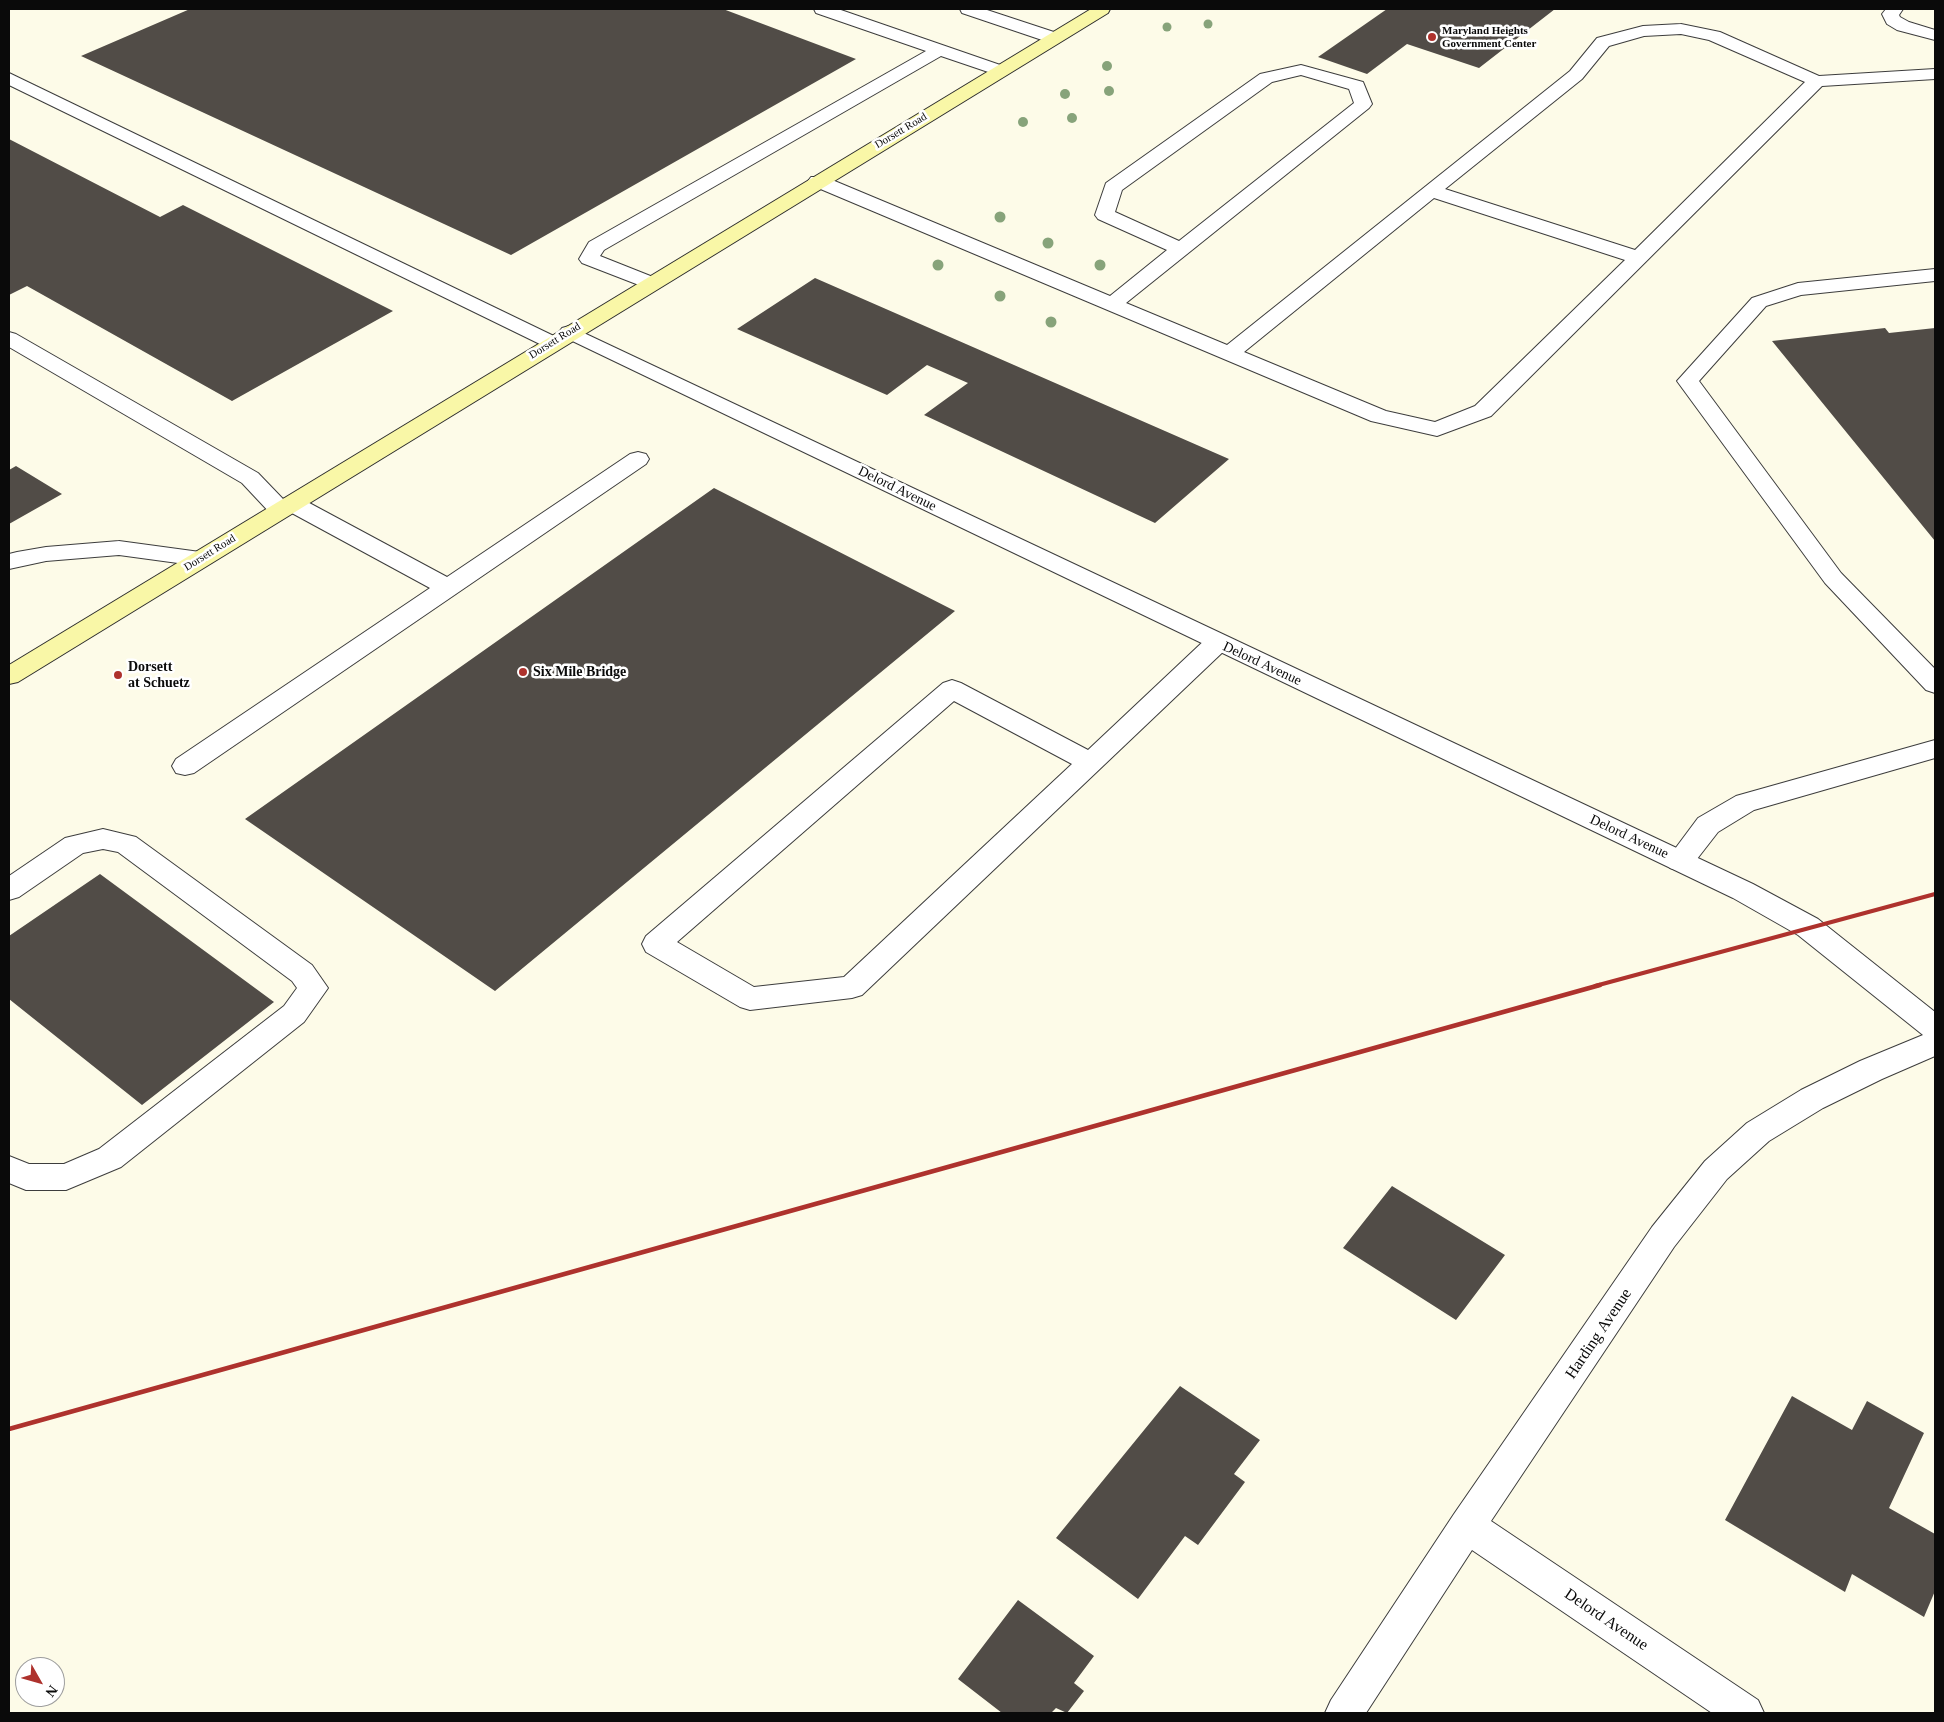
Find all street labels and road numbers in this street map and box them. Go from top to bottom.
street label: Dorsett Road [873,110,929,152]
street label: Dorsett Road [527,320,583,362]
street label: Delord Avenue [855,463,939,515]
street label: Dorsett Road [182,532,238,574]
street label: Delord Avenue [1220,638,1304,690]
street label: Delord Avenue [1587,811,1671,863]
street label: Harding Avenue [1562,1285,1636,1383]
street label: Delord Avenue [1560,1585,1652,1655]

